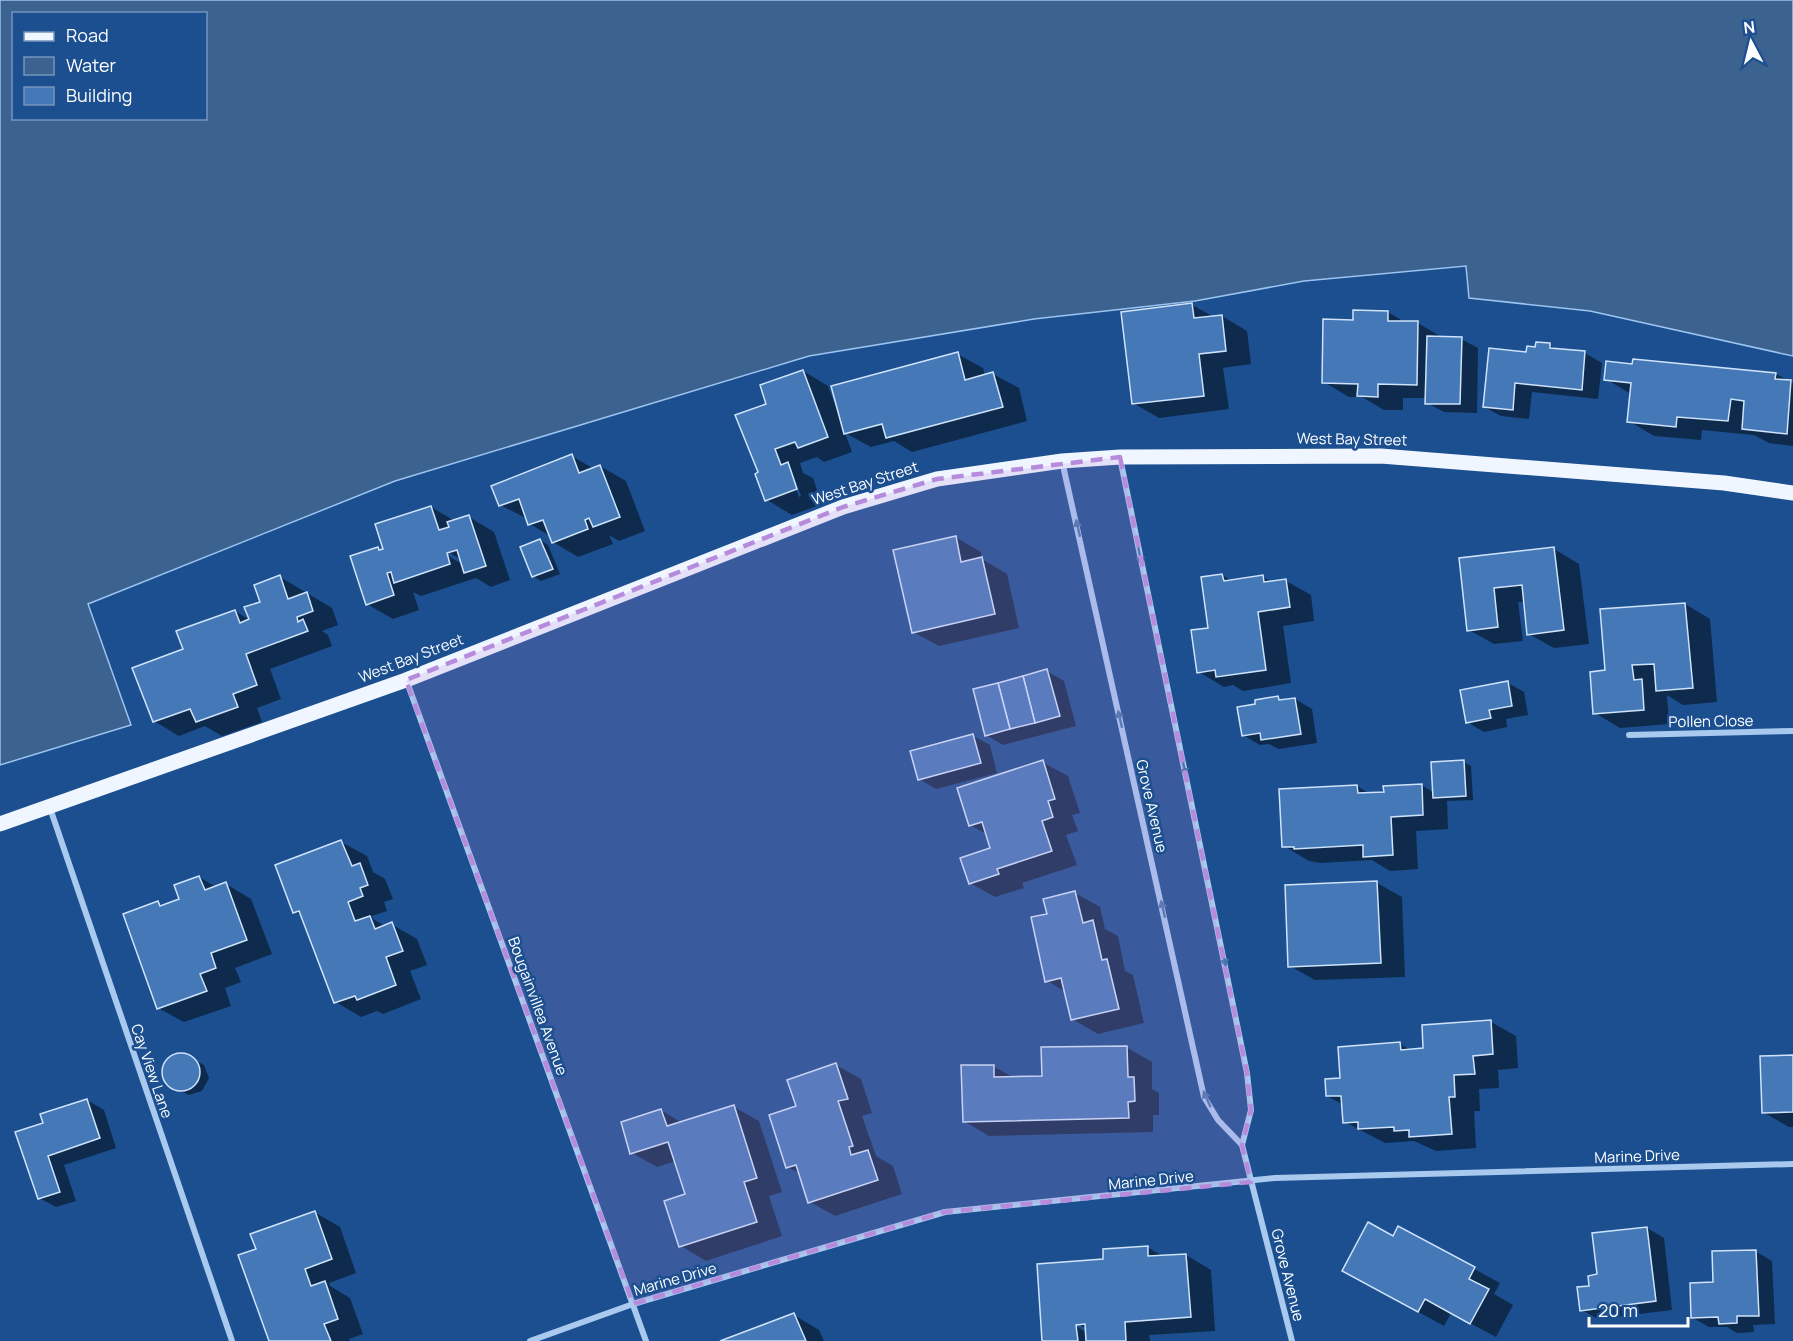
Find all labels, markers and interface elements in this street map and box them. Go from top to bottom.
legend [12,12,207,120]
north arrow [1721,12,1781,72]
text: N [1742,15,1756,39]
text: Road [66,23,109,47]
text: Water [66,53,116,77]
text: Building [66,83,132,107]
street label: West Bay Street [1296,428,1408,450]
street label: West Bay Street [809,456,921,510]
one-way arrow [1072,519,1082,538]
one-way arrow [1136,547,1145,566]
street label: West Bay Street [356,628,466,688]
one-way arrow [1115,709,1124,728]
street label: Pollen Close [1668,710,1754,732]
street label: Grove Avenue [1131,757,1173,855]
one-way arrow [1180,758,1189,777]
one-way arrow [1157,900,1167,918]
street label: Bougainvillea Avenue [503,934,573,1078]
one-way arrow [1220,949,1229,968]
street label: Cay View Lane [126,1021,178,1121]
one-way arrow [1202,1089,1212,1107]
street label: Marine Drive [1594,1144,1680,1168]
street label: Marine Drive [1107,1165,1195,1195]
street label: Grove Avenue [1266,1226,1310,1324]
street label: Marine Drive [631,1257,719,1301]
scale bar [1589,1290,1688,1328]
text: 20 m [1598,1298,1638,1322]

